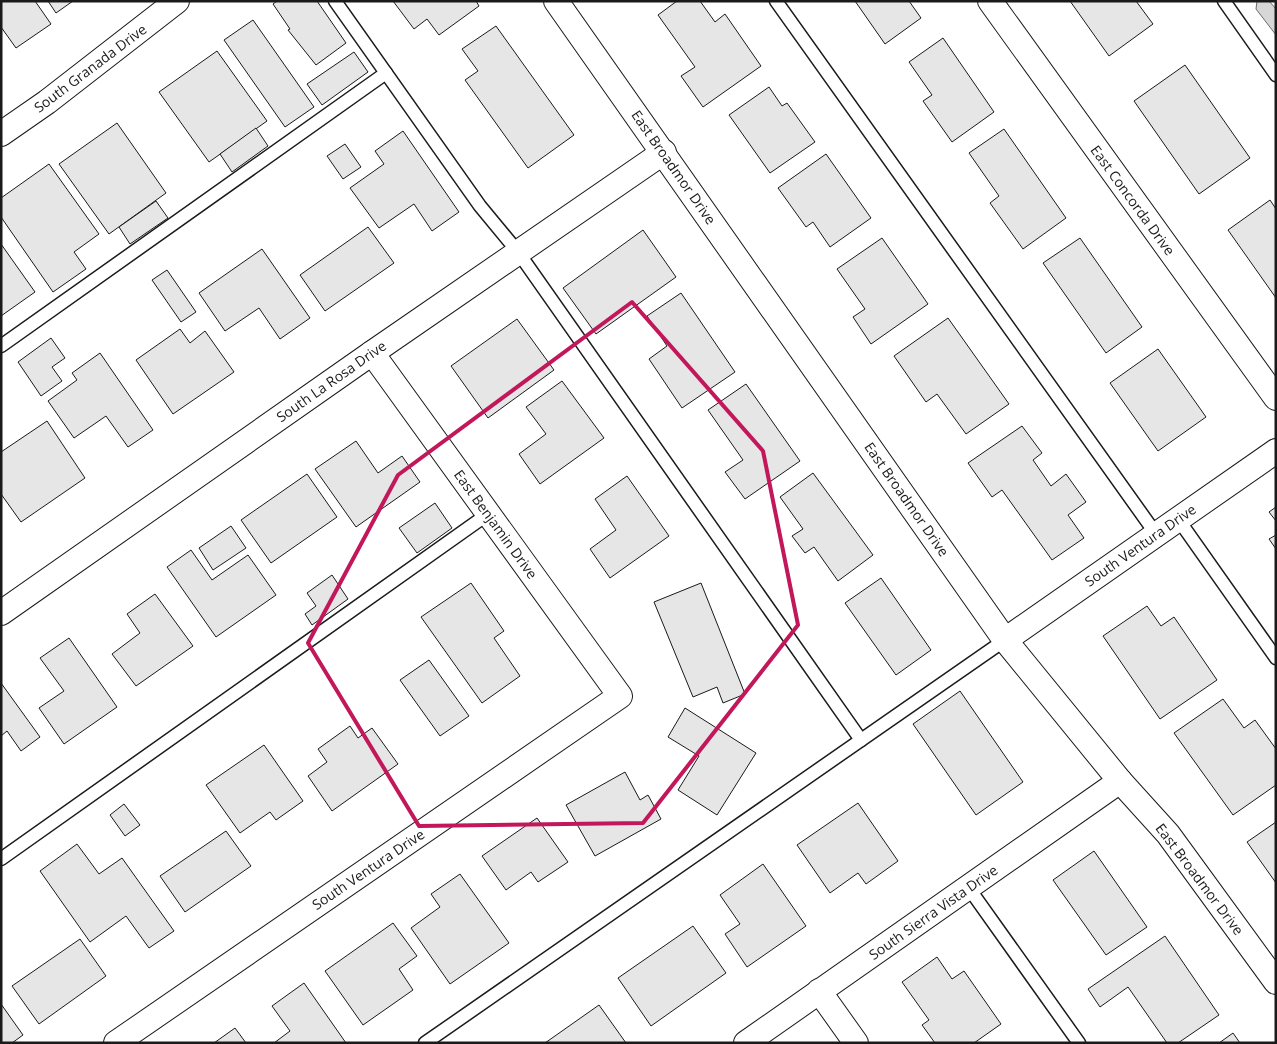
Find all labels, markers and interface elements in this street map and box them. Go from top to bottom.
street label: South Granada Drive [30,19,150,117]
street label: East Broadmor Drive [627,106,721,228]
street label: East Concorda Drive [1087,141,1179,259]
street label: South La Rosa Drive [272,336,390,426]
street label: East Broadmor Drive [860,438,954,560]
street label: East Benjamin Drive [450,466,542,583]
street label: South Ventura Drive [1081,499,1199,591]
street label: East Broadmor Drive [1152,819,1248,939]
street label: South Ventura Drive [308,824,428,914]
street label: South Sierra Vista Drive [865,860,1001,964]

